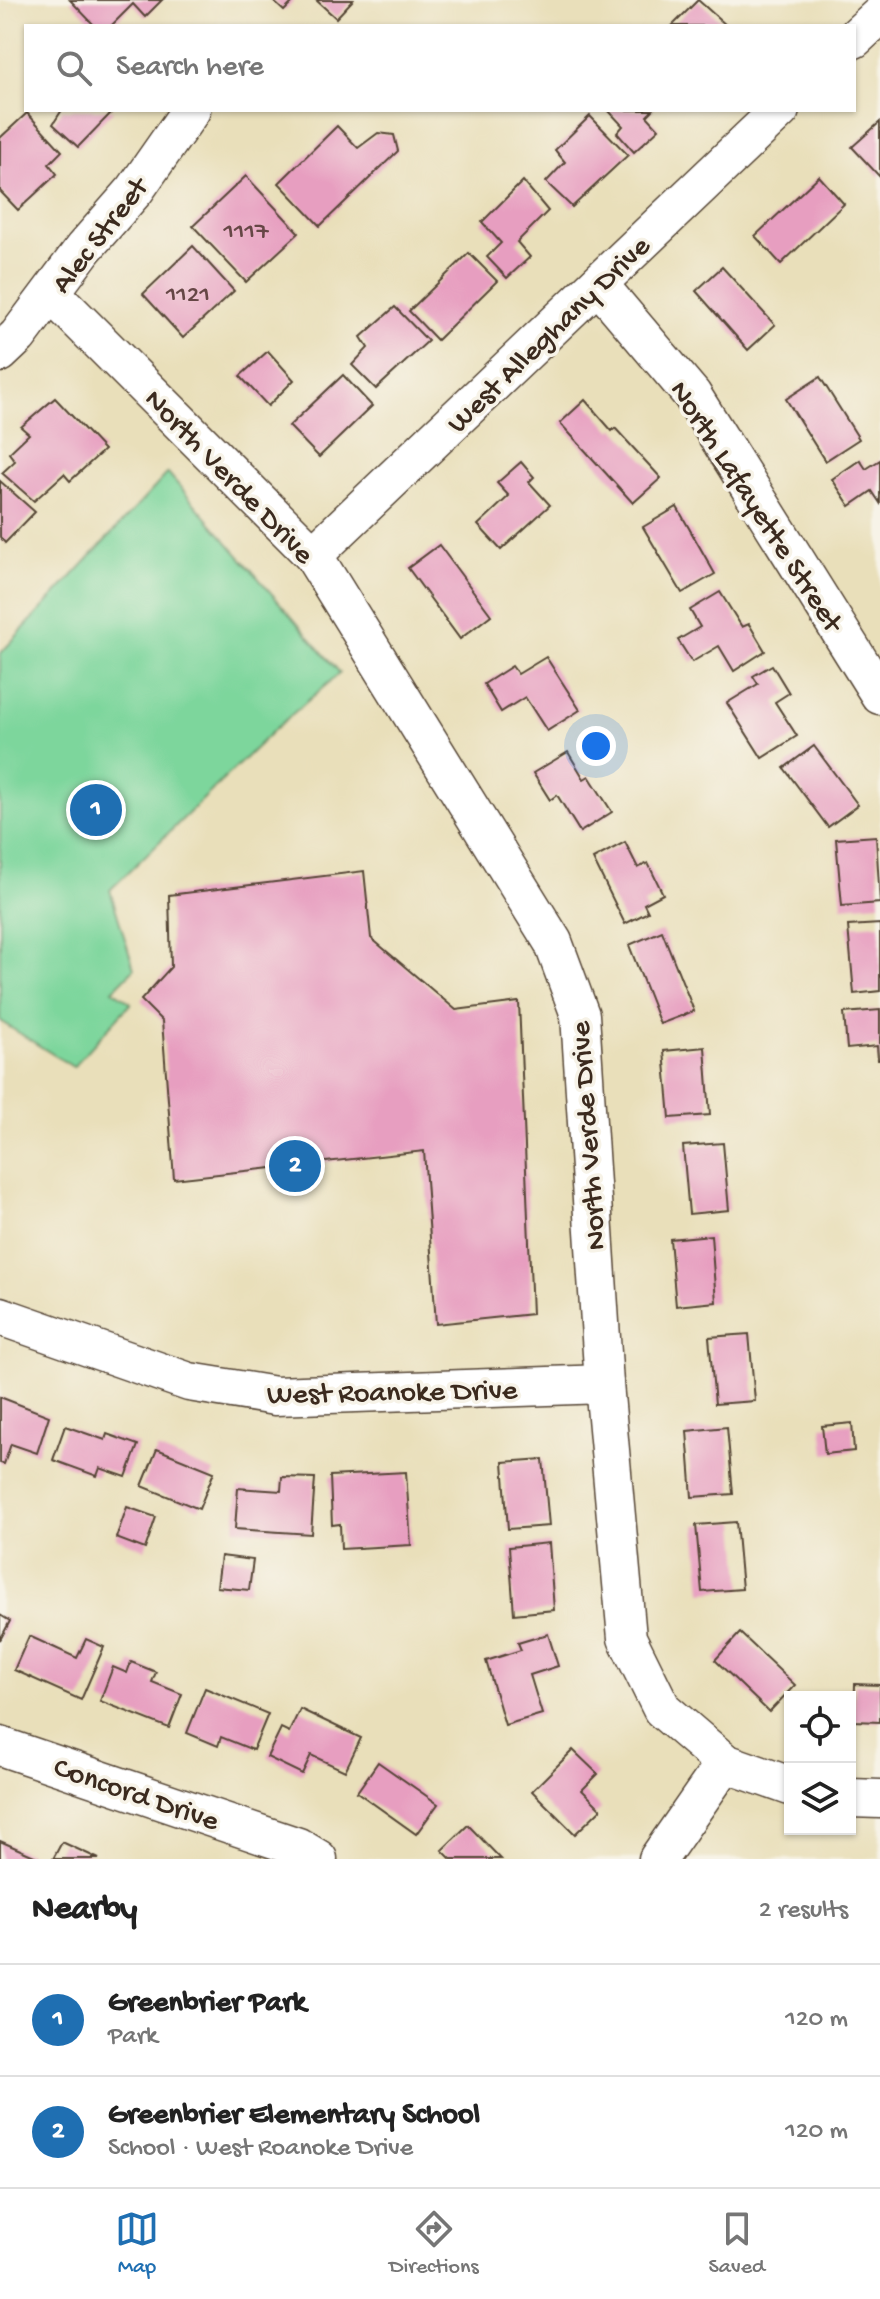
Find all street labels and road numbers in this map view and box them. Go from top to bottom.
street label: Alec Street [46,170,159,302]
street label: West Alleghany Drive [441,230,659,442]
street label: North Lafayette Street [660,375,850,642]
street label: North Verde Drive [135,383,320,573]
street label: North Verde Drive [565,1019,616,1251]
street label: West Roanoke Drive [267,1375,518,1414]
street label: Concord Drive [48,1752,223,1841]

